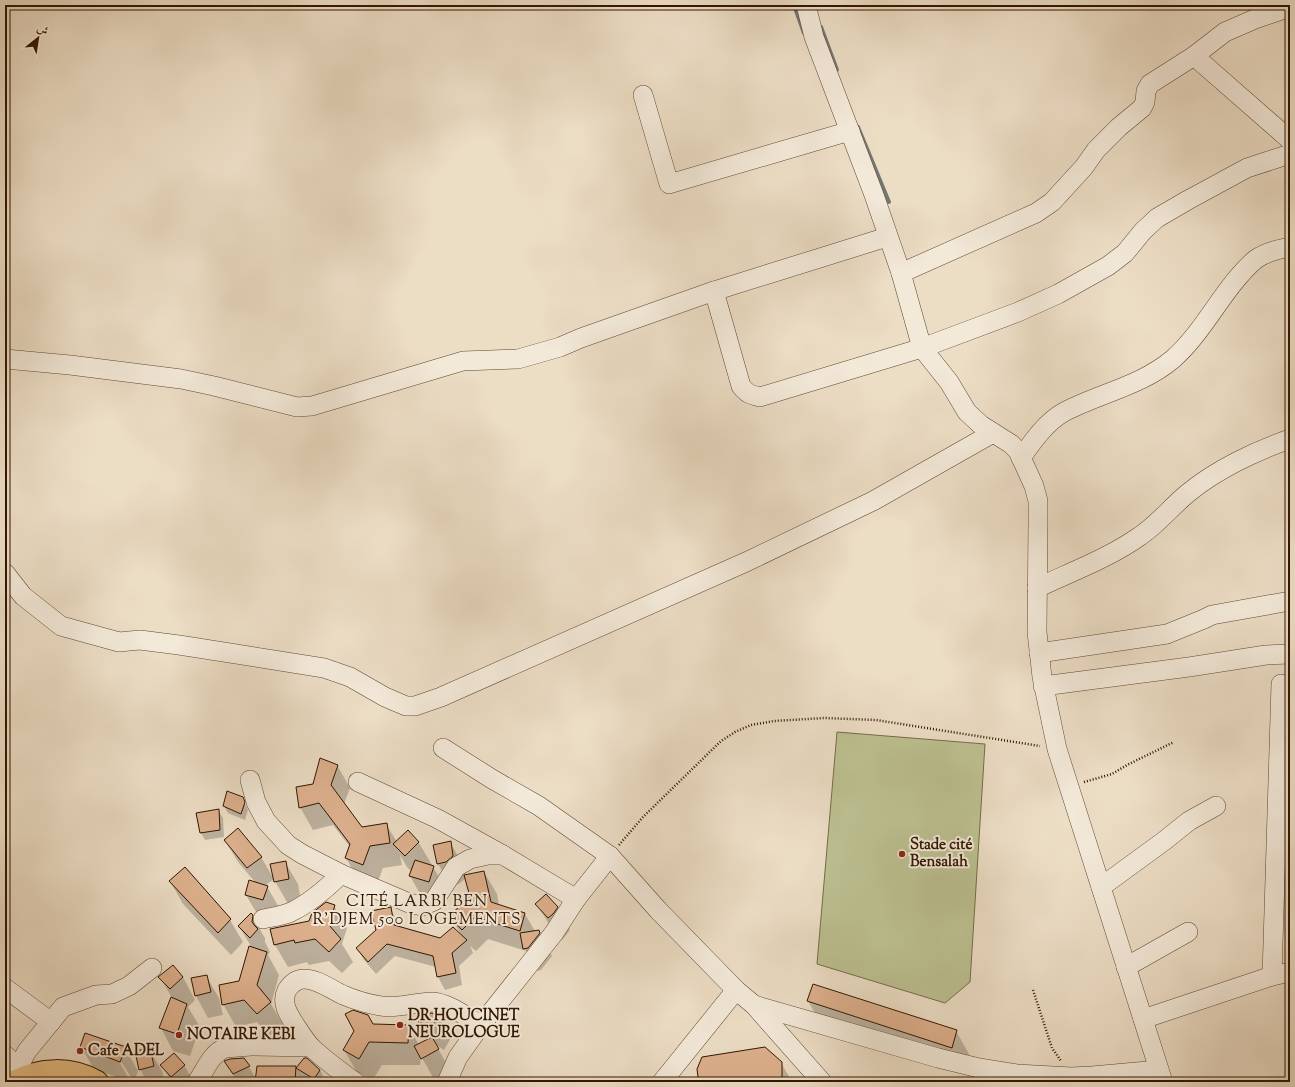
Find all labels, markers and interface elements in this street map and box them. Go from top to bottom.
north arrow [18,18,58,58]
text: ش [34,21,51,40]
place label: Stade cité Bensalah [910,835,972,873]
marker: Stade cité Bensalah [897,849,907,859]
district label: CITÉ LARBI BEN R'DJEM 500 LOGEMENTS [312,891,522,932]
place label: DR HOUCINET NEUROLOGUE [408,1006,521,1044]
marker: DR HOUCINET NEUROLOGUE [395,1020,405,1030]
place label: NOTAIRE KEBI [187,1025,295,1046]
marker: NOTAIRE KEBI [174,1030,184,1040]
place label: Cafe ADEL [88,1041,165,1062]
marker: Cafe ADEL [75,1046,85,1056]

